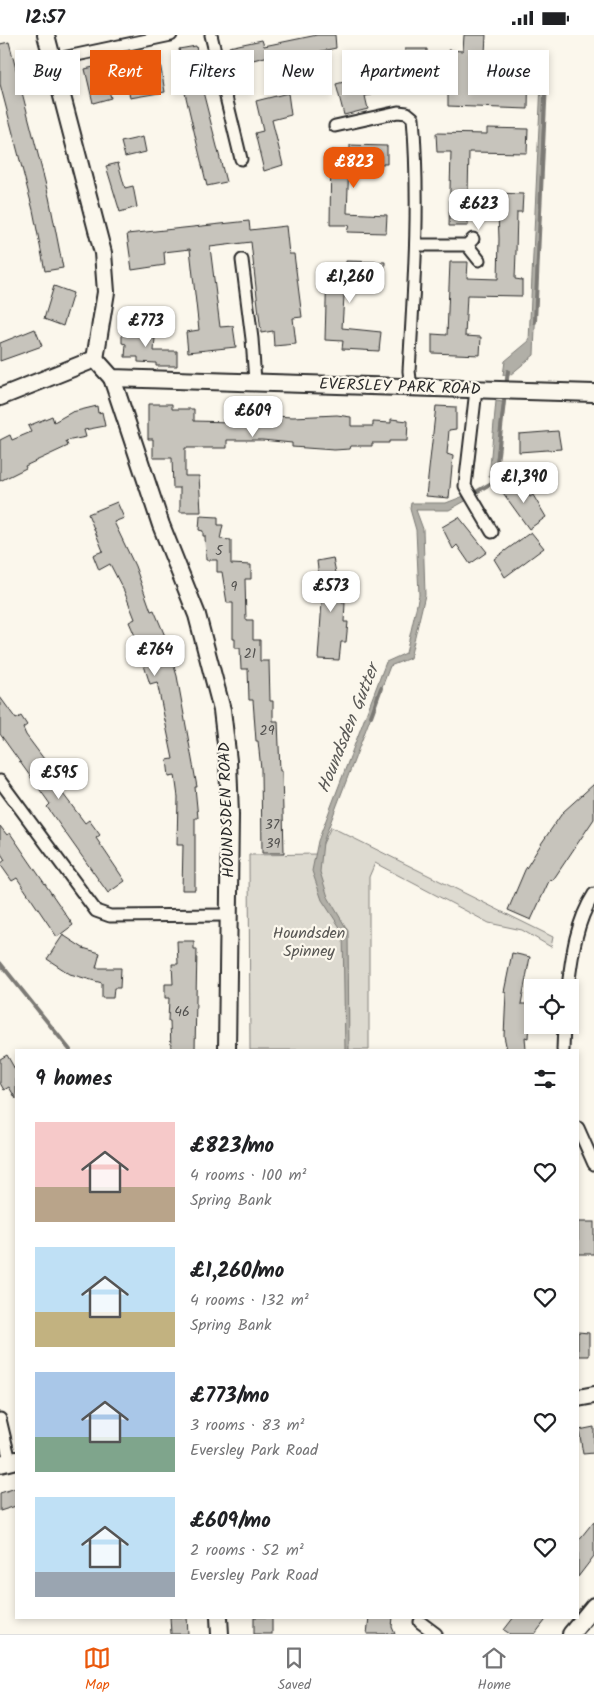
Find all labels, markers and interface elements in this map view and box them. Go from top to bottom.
text: 12:57 [25,3,65,33]
chip: Buy [15,50,80,95]
chip: Rent [90,50,161,95]
chip: Filters [171,50,254,95]
chip: New [264,50,332,95]
chip: Apartment [342,50,458,95]
chip: House [468,50,549,95]
pin: £823 [324,147,384,189]
text: £823 [334,150,374,175]
pin: £623 [449,189,509,231]
text: £623 [460,192,498,217]
pin: £1,260 [309,261,391,304]
text: £1,260 [327,265,373,290]
pin: £773 [116,305,176,348]
text: £773 [128,309,164,334]
street label: EVERSLEY PARK ROAD [319,372,481,402]
pin: £609 [223,395,283,438]
text: £609 [235,399,271,424]
pin: £1,390 [483,461,565,504]
text: £1,390 [501,465,547,490]
house number: 5 [215,540,224,562]
pin: £573 [301,571,361,613]
text: £573 [313,574,349,599]
house number: 9 [231,576,238,598]
pin: £764 [125,635,185,677]
text: £764 [137,638,173,663]
house number: 21 [244,643,256,665]
water label: Houndsden Gutter [310,656,390,798]
house number: 29 [260,720,275,742]
street label: HOUNDSDEN ROAD [212,742,242,878]
pin: £595 [29,757,89,800]
text: £595 [41,761,77,786]
house number: 37 [265,814,280,836]
house number: 39 [266,833,281,855]
park label: Houndsden Spinney [273,921,345,964]
map controls [524,979,579,1034]
button: locate [524,979,579,1034]
house number: 46 [174,1001,190,1023]
text: 9 homes [35,1063,112,1096]
icon: filters [531,1065,559,1093]
text: £823/mo [190,1130,274,1163]
icon: home [75,1142,135,1202]
icon: heart [531,1158,559,1186]
text: 4 rooms · 100 m² [190,1163,306,1188]
text: Spring Bank [190,1188,272,1213]
text: £1,260/mo [190,1255,284,1288]
icon: home [75,1267,135,1327]
icon: heart [531,1283,559,1311]
text: 4 rooms · 132 m² [190,1288,309,1313]
text: Spring Bank [190,1313,272,1338]
text: £773/mo [190,1380,269,1413]
icon: home [75,1392,135,1452]
icon: heart [531,1408,559,1436]
text: 3 rooms · 83 m² [190,1413,304,1438]
text: Eversley Park Road [190,1438,318,1463]
text: £609/mo [190,1505,271,1538]
icon: home [75,1517,135,1577]
icon: heart [531,1533,559,1561]
text: 2 rooms · 52 m² [190,1538,304,1563]
text: Eversley Park Road [190,1563,318,1588]
tab: Map [83,1644,111,1696]
tab: Saved [278,1644,311,1696]
tab: Home [478,1644,511,1696]

